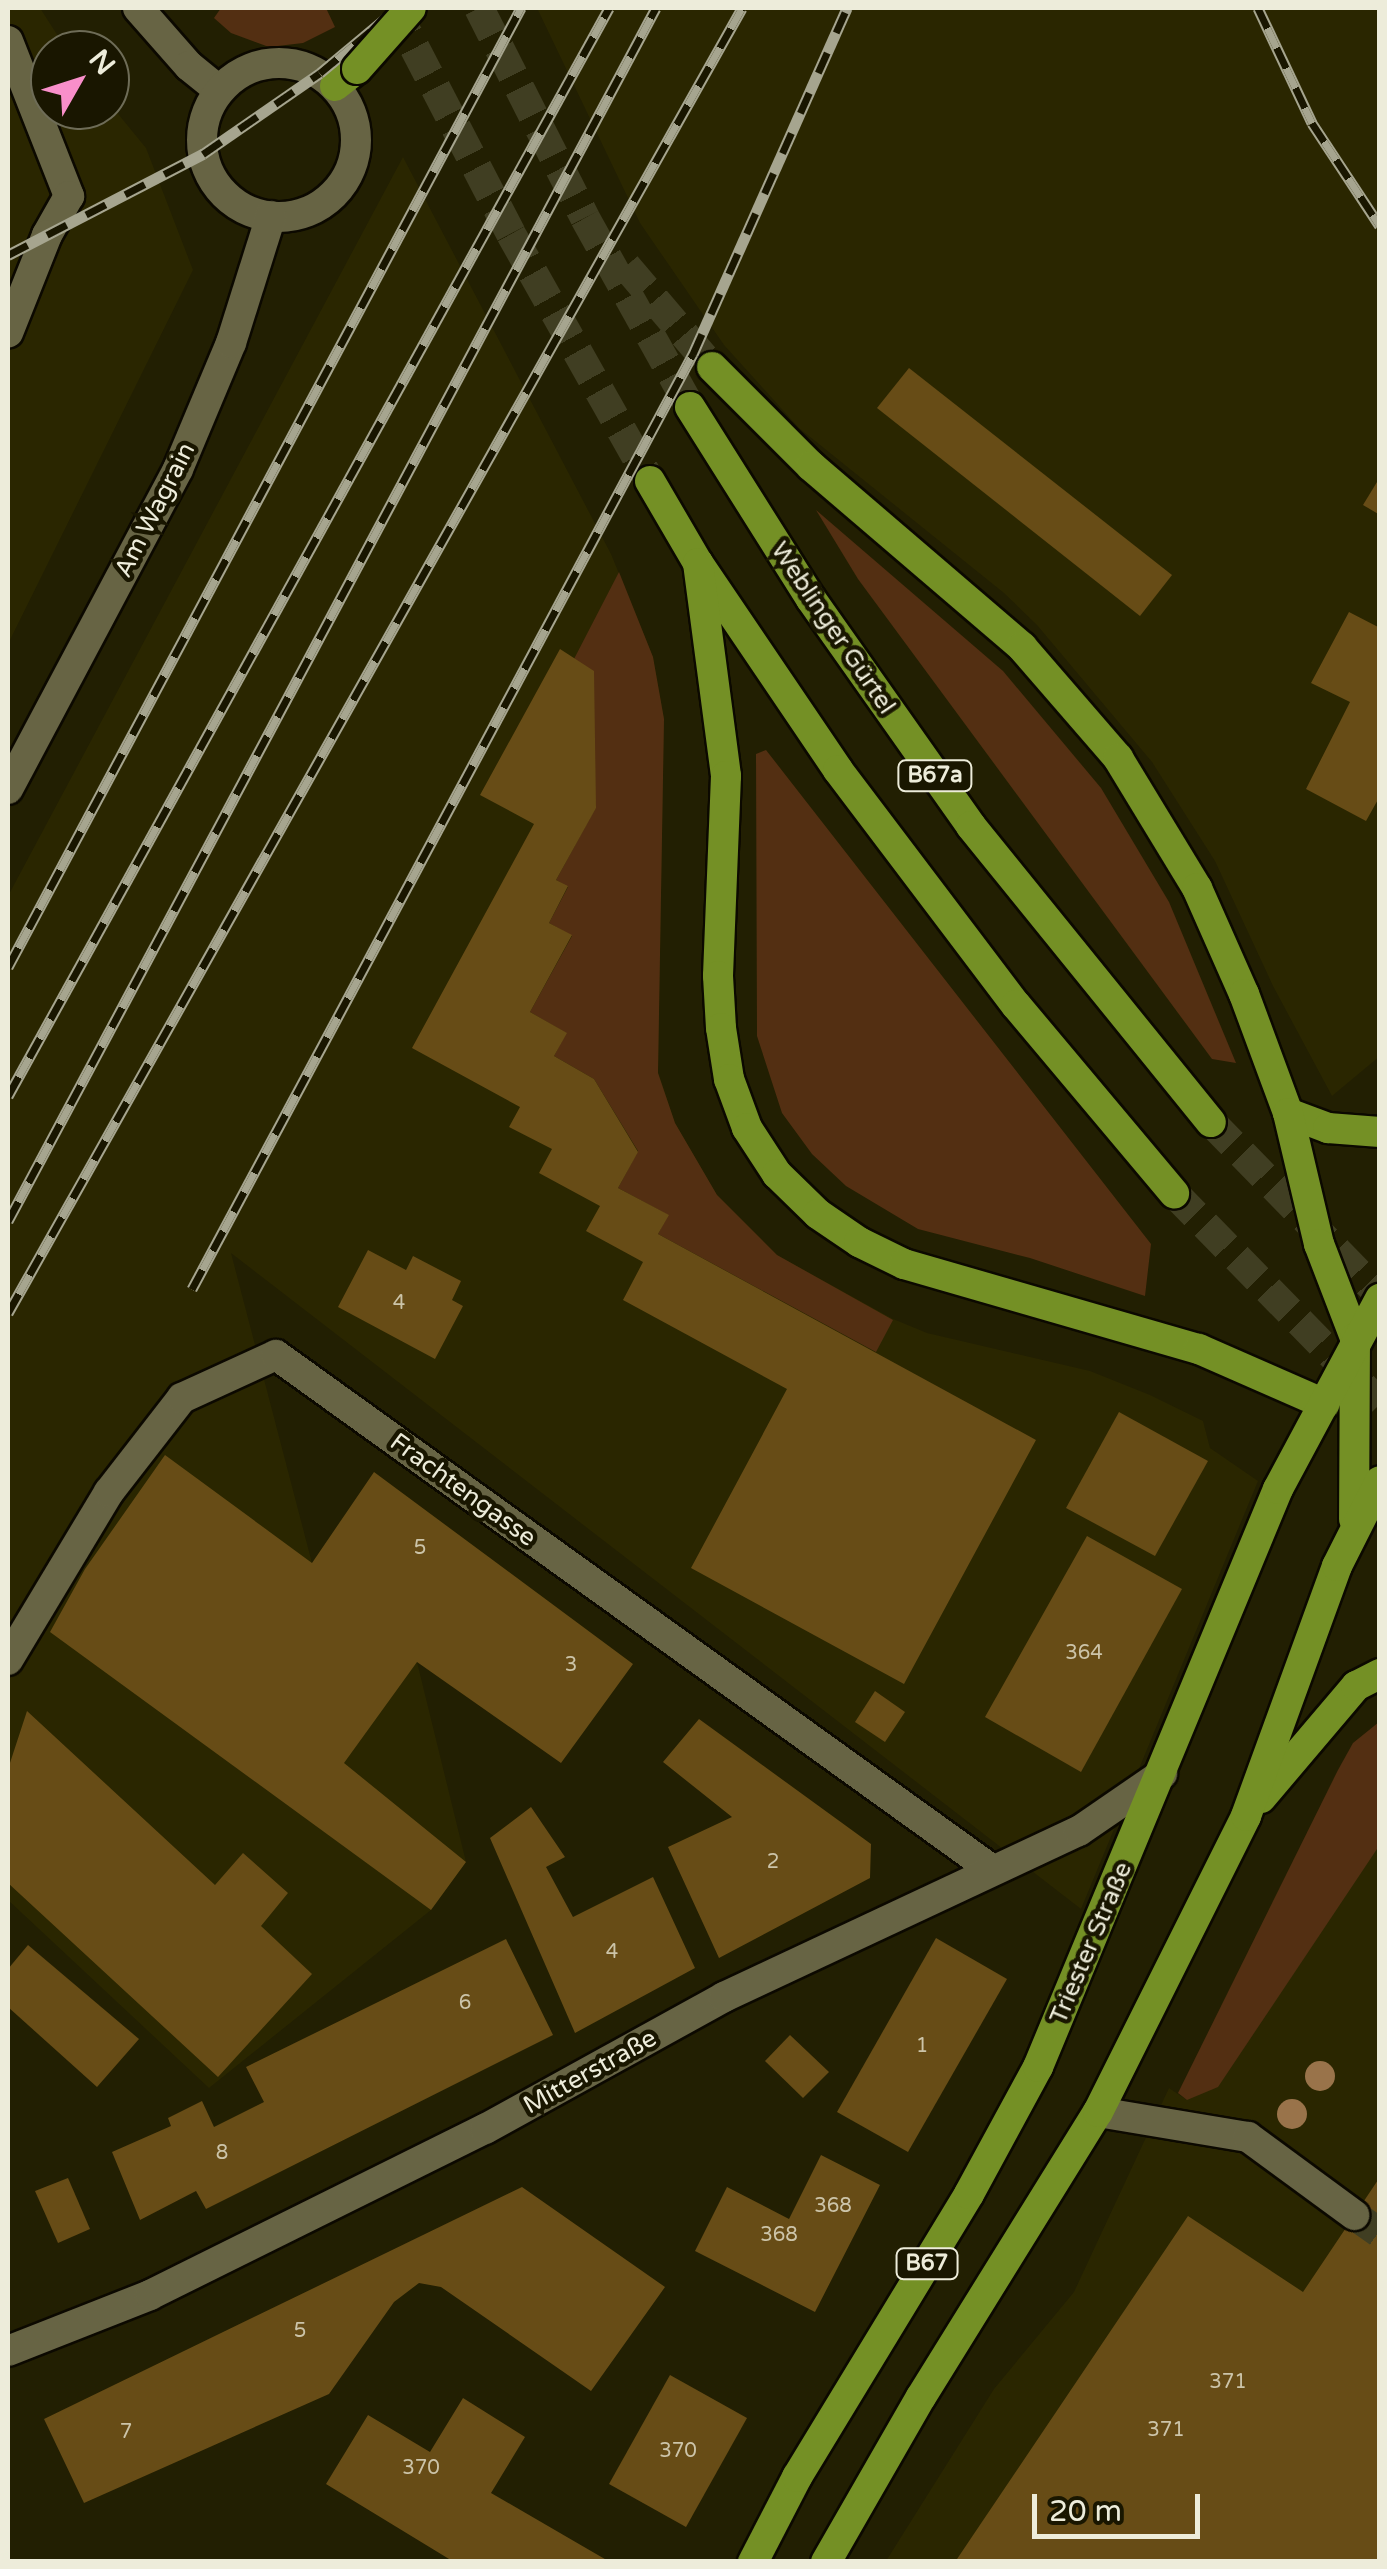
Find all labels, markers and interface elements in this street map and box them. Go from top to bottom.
north arrow [30,30,130,130]
text: N [81,43,122,82]
street label: Am Wagrain [108,438,202,582]
street label: Weblinger Gürtel [764,536,902,720]
road number: B67a [895,759,975,793]
house number: 4 [393,1291,405,1315]
street label: Frachtengasse [384,1427,542,1553]
house number: 5 [414,1536,426,1560]
house number: 364 [1065,1641,1103,1665]
house number: 3 [565,1653,577,1677]
house number: 2 [767,1850,779,1874]
street label: Triester Straße [1043,1858,1139,2028]
house number: 4 [606,1940,618,1964]
house number: 6 [459,1991,471,2015]
street label: Mitterstraße [518,2023,662,2121]
house number: 1 [916,2034,928,2058]
house number: 8 [216,2141,228,2165]
house number: 368 [814,2194,852,2218]
house number: 368 [760,2223,798,2247]
road number: B67 [894,2247,960,2281]
house number: 5 [294,2319,306,2343]
house number: 371 [1209,2370,1247,2394]
house number: 371 [1147,2418,1185,2442]
house number: 7 [120,2420,132,2444]
house number: 370 [659,2439,697,2463]
house number: 370 [402,2456,440,2480]
scale bar [1037,2474,1204,2536]
text: 20 m [1049,2493,1122,2530]

